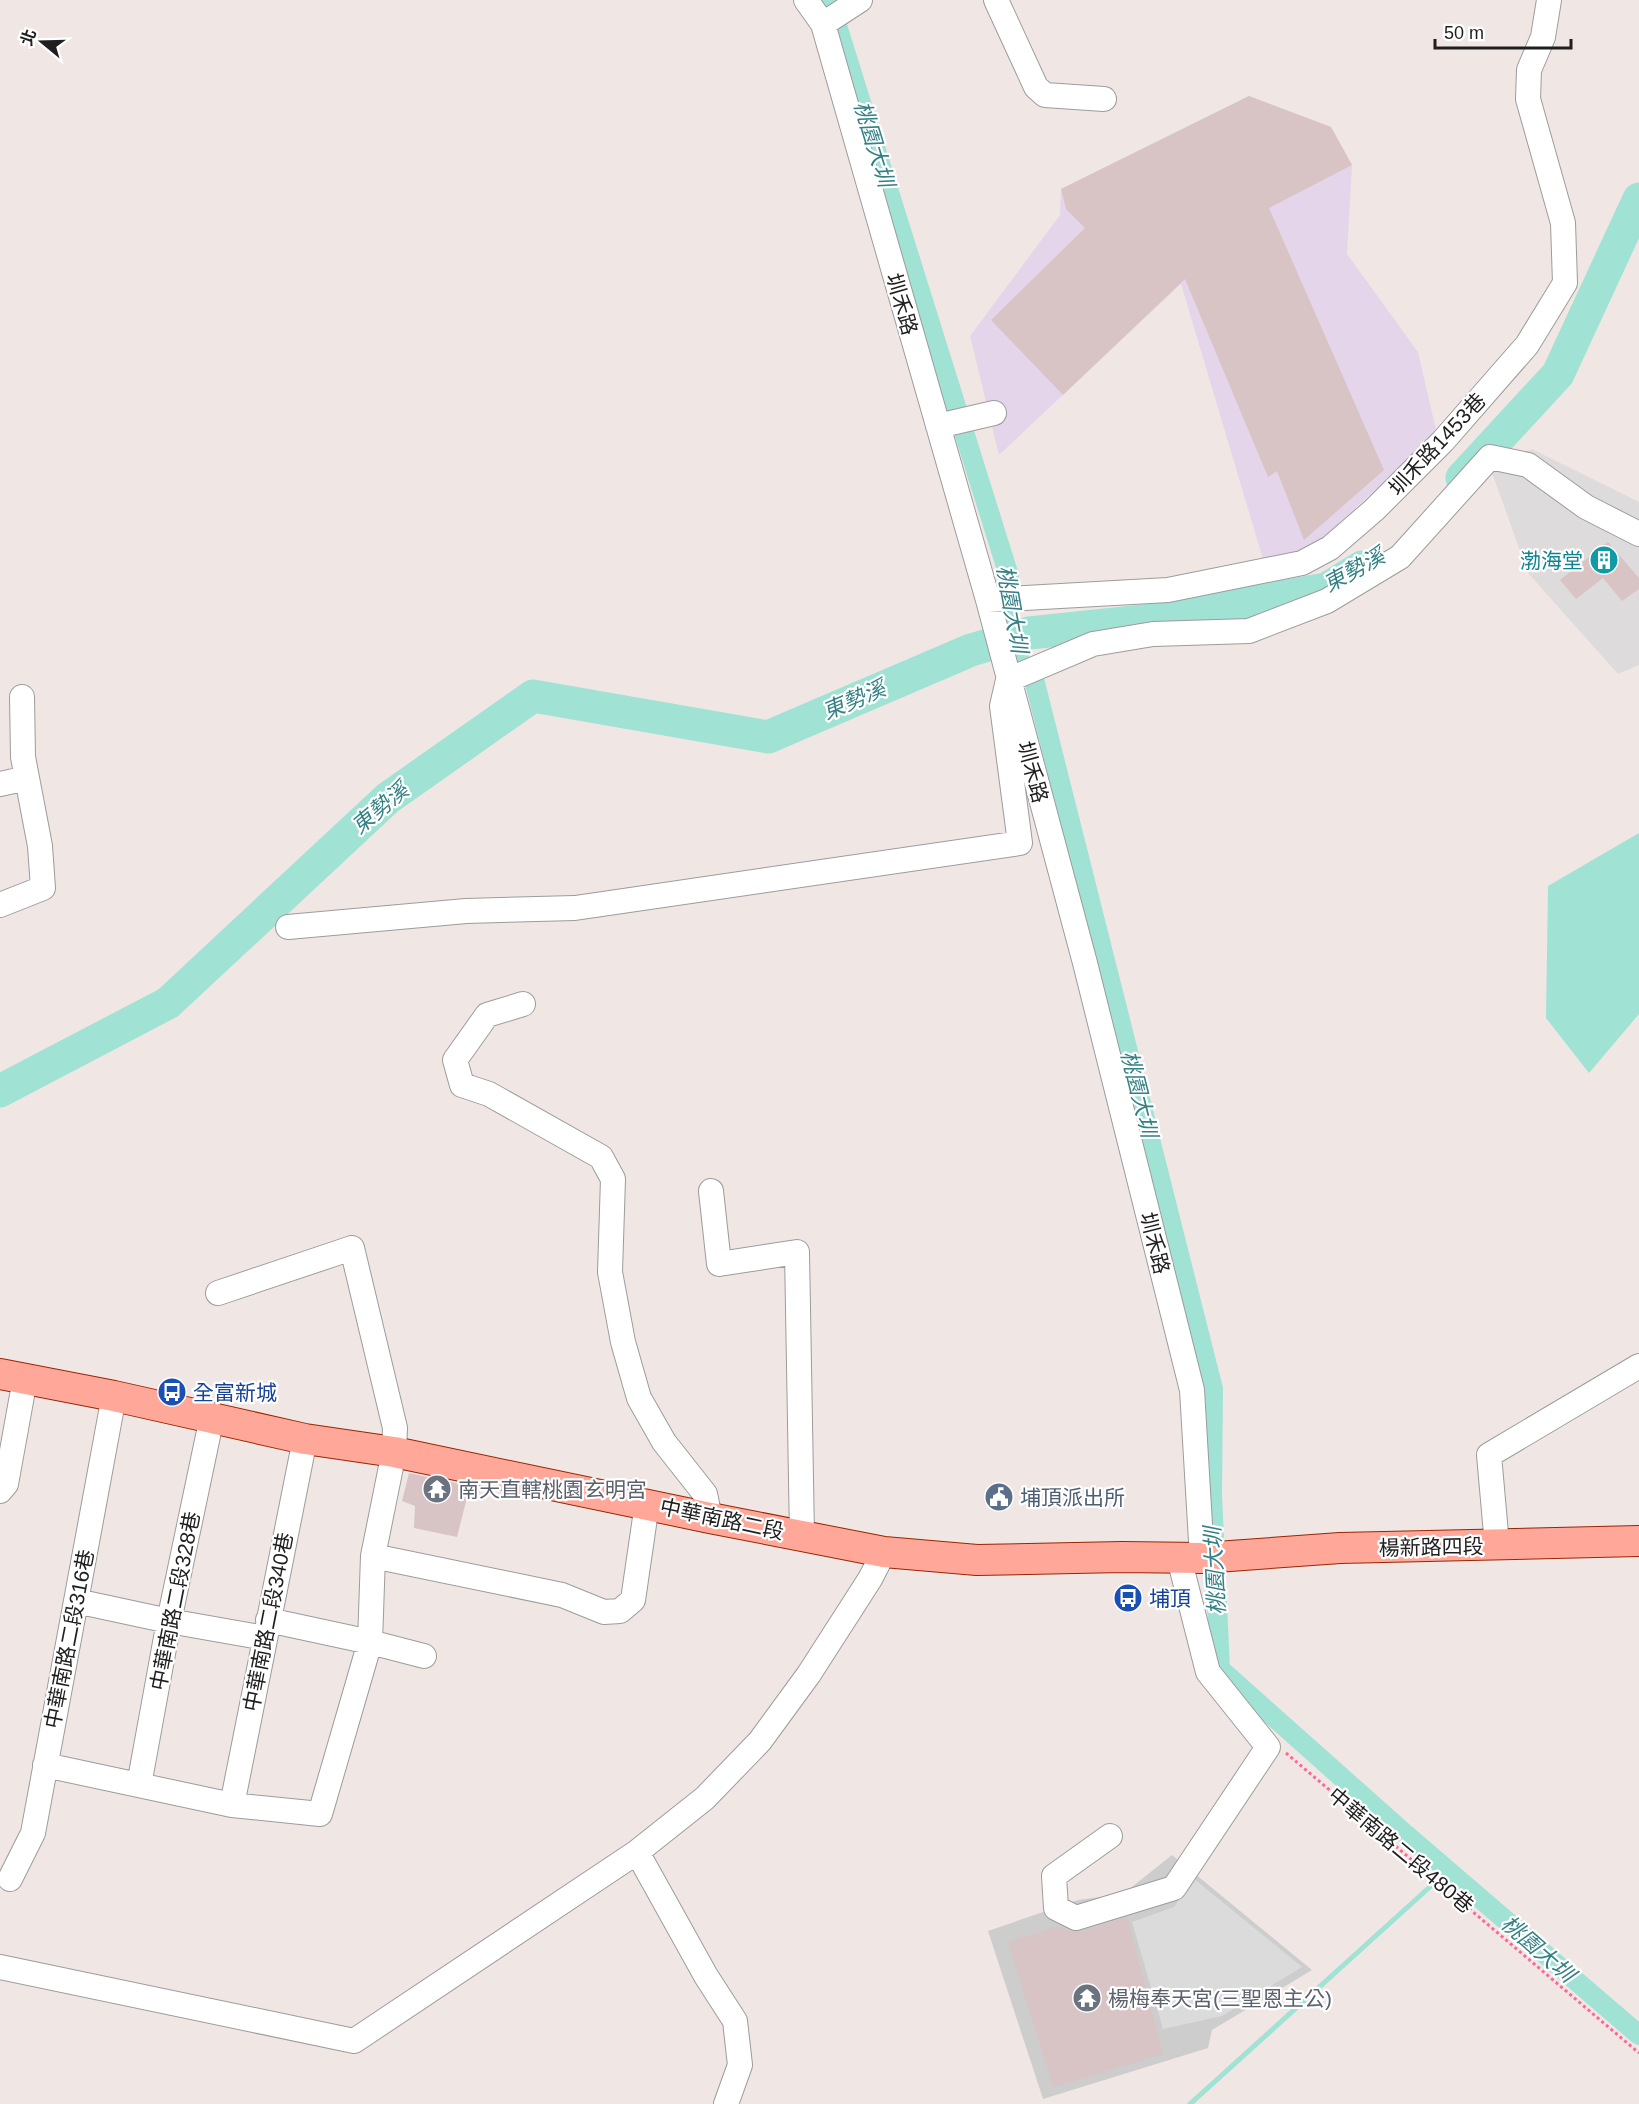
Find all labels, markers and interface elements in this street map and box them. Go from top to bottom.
north arrow [12,12,72,72]
scale bar [1435,12,1572,50]
text: 50 m [1444,23,1484,43]
text: 北 [18,27,39,48]
water label: 桃園大圳 [849,98,900,193]
street label: 圳禾路 [882,271,922,337]
street label: 圳禾路1453巷 [1384,388,1490,500]
water label: 東勢溪 [1319,542,1392,597]
building icon: 渤海堂 [1588,544,1620,576]
place label: 渤海堂 [1520,549,1583,572]
water label: 桃園大圳 [992,563,1032,657]
water label: 東勢溪 [819,674,892,724]
street label: 圳禾路 [1014,739,1052,805]
water label: 東勢溪 [347,775,416,839]
water label: 桃園大圳 [1116,1048,1162,1143]
street label: 圳禾路 [1136,1210,1174,1276]
bus stop icon: 全富新城 [156,1376,188,1408]
place label: 全富新城 [193,1381,277,1404]
temple icon: 南天直轄桃園玄明宮 [421,1473,453,1505]
place label: 南天直轄桃園玄明宮 [458,1478,647,1501]
public building icon: 埔頂派出所 [983,1481,1015,1513]
place label: 埔頂派出所 [1020,1486,1125,1509]
street label: 中華南路二段 [658,1495,786,1543]
street label: 中華南路二段328巷 [146,1509,204,1693]
water label: 桃園大圳 [1200,1523,1230,1616]
street label: 中華南路二段340巷 [239,1530,297,1714]
street label: 楊新路四段 [1378,1535,1484,1559]
street label: 中華南路二段316巷 [40,1547,98,1731]
bus stop icon: 埔頂 [1112,1582,1144,1614]
place label: 埔頂 [1149,1587,1191,1610]
street label: 中華南路二段480巷 [1324,1783,1478,1917]
water label: 桃園大圳 [1497,1911,1582,1989]
temple icon: 楊梅奉天宮(三聖恩主公) [1071,1982,1103,2014]
place label: 楊梅奉天宮(三聖恩主公) [1108,1987,1332,2010]

